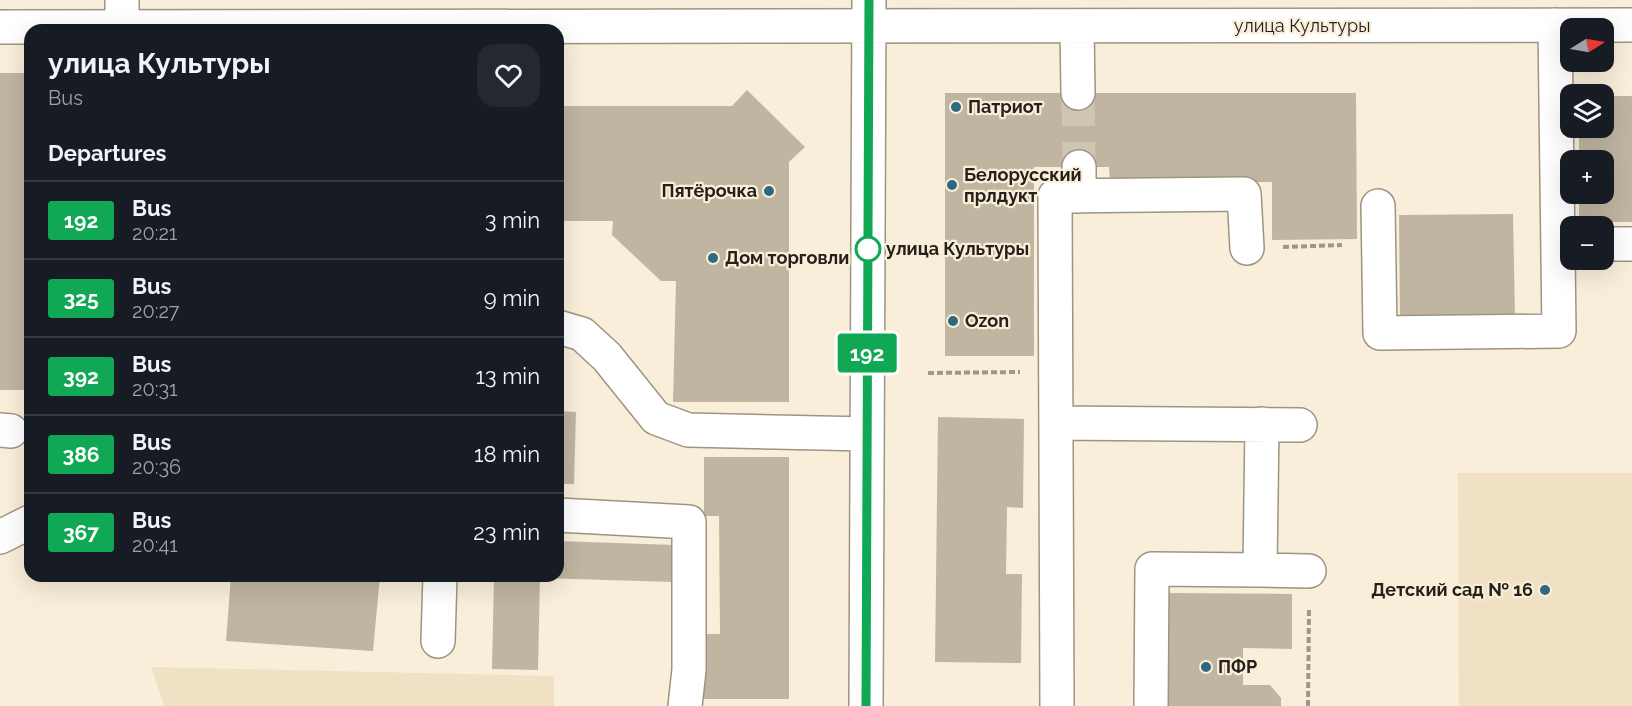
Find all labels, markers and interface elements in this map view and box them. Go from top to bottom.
street label: улица Культуры [1234,15,1370,36]
north arrow [1560,18,1614,72]
map controls [1560,18,1614,270]
button: heart [477,44,540,107]
text: улица Культуры [48,47,271,80]
button: layers [1560,84,1614,138]
text: Bus [48,86,83,110]
place label: Патриот [968,96,1043,117]
marker: Патриот [949,100,963,114]
text: Departures [48,140,166,166]
button: + [1560,150,1614,204]
place label: Белорусский прлдукт [964,164,1082,206]
marker: Белорусский прлдукт [945,178,959,192]
place label: Пятёрочка [661,180,757,201]
marker: Пятёрочка [762,184,776,198]
text: Bus [132,195,171,221]
text: 3 min [485,207,540,233]
text: 192 [64,208,98,233]
button: − [1560,216,1614,270]
text: 20:21 [132,221,177,245]
marker: улица Культуры [855,236,881,262]
place label: улица Культуры [886,238,1029,259]
place label: Дом торговли [725,247,849,268]
marker: Дом торговли [706,251,720,265]
text: Bus [132,273,171,299]
text: 9 min [484,285,540,311]
text: 325 [63,286,99,311]
text: 20:27 [132,299,180,323]
place label: Ozon [965,310,1009,331]
marker: Ozon [946,314,960,328]
line badge: 192 [832,334,902,372]
text: 192 [850,341,884,366]
text: Bus [132,351,171,377]
text: 13 min [475,363,540,389]
text: 392 [63,364,99,389]
text: 20:31 [132,377,178,401]
text: Bus [132,429,171,455]
text: 18 min [474,441,540,467]
text: 386 [62,442,100,467]
text: 20:36 [132,455,181,479]
text: Bus [132,507,171,533]
text: 23 min [473,519,540,545]
text: 367 [63,520,99,545]
text: 20:41 [132,533,178,557]
place label: Детский сад № 16 [1371,579,1533,600]
marker: Детский сад № 16 [1538,583,1552,597]
place label: ПФР [1218,656,1257,677]
marker: ПФР [1199,660,1213,674]

